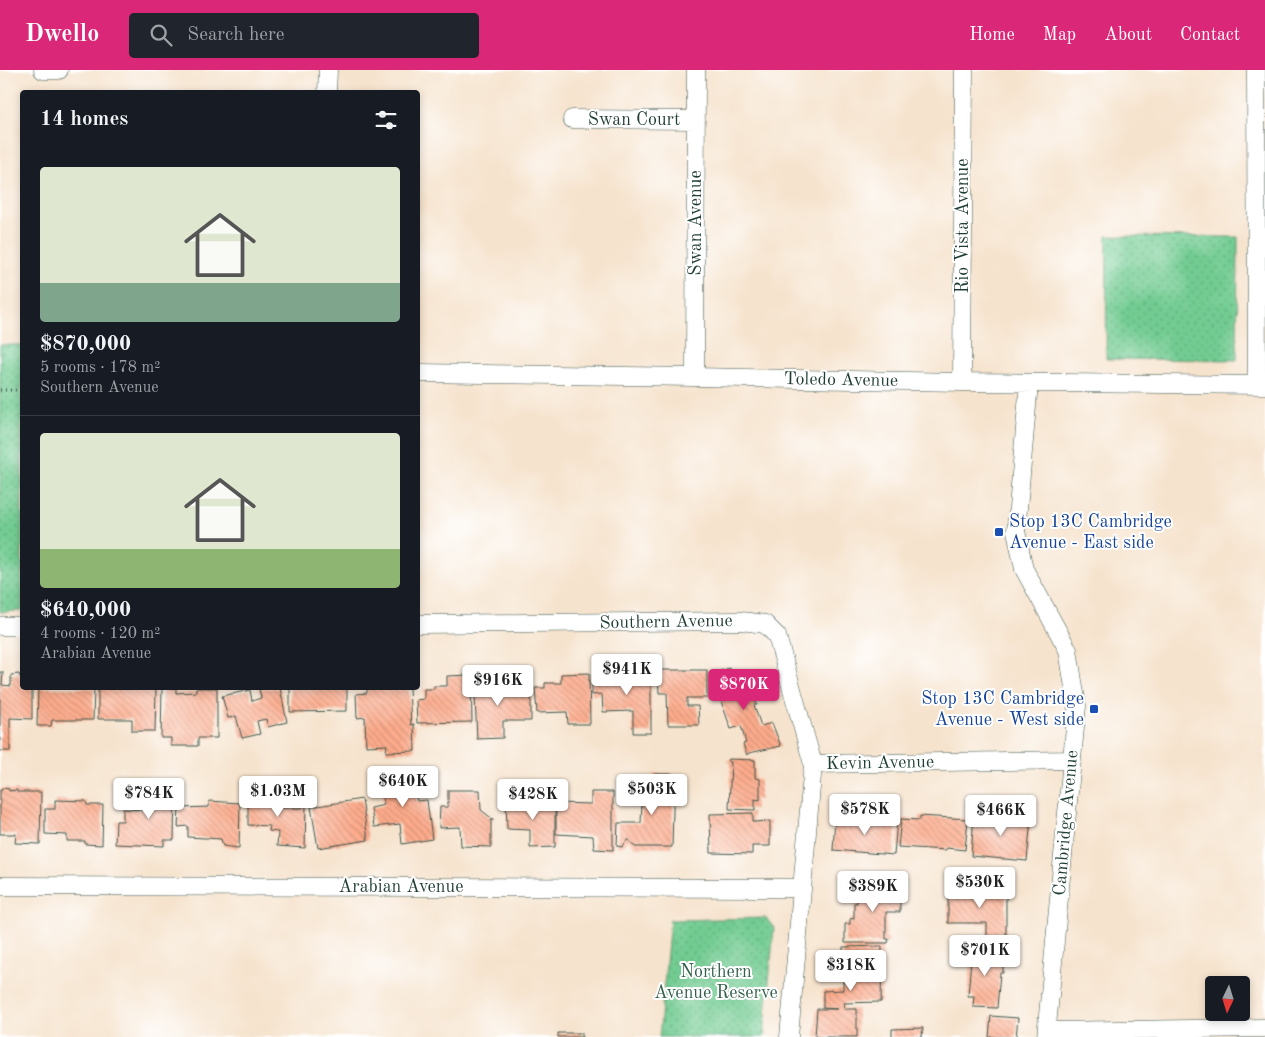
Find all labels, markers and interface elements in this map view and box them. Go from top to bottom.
search box [129,13,479,58]
icon: search [147,21,175,49]
text: Dwello [25,23,99,47]
text: Search here [187,26,285,45]
text: Home [969,26,1015,44]
text: Map [1043,26,1076,44]
text: About [1104,26,1152,44]
text: Contact [1180,26,1240,44]
icon: filters [372,106,400,134]
text: 14 homes [40,109,128,130]
street label: Swan Court [588,111,680,129]
street label: Rio Vista Avenue [954,159,972,293]
street label: Swan Avenue [687,170,705,276]
icon: home [175,200,265,290]
text: $870,000 [40,334,131,355]
text: 5 rooms · 178 m² [40,360,160,376]
street label: Toledo Avenue [784,370,898,390]
text: Southern Avenue [40,380,159,396]
icon: home [175,465,265,555]
place label: Stop 13C Cambridge Avenue - East side [1009,513,1172,552]
marker: Stop 13C Cambridge Avenue - East side [993,526,1005,538]
text: $640,000 [40,600,131,621]
street label: Southern Avenue [599,612,733,632]
text: 4 rooms · 120 m² [40,626,160,642]
text: Arabian Avenue [40,646,151,662]
pin: $941K [592,654,662,696]
text: $941K [602,662,652,678]
pin: $916K [463,664,533,707]
pin: $870K [709,668,779,711]
text: $916K [473,673,523,689]
text: $870K [719,677,769,693]
place label: Stop 13C Cambridge Avenue - West side [921,690,1084,729]
marker: Stop 13C Cambridge Avenue - West side [1088,703,1100,715]
street label: Cambridge Avenue [1051,749,1081,897]
street label: Kevin Avenue [826,753,934,773]
pin: $640K [368,766,438,808]
text: $640K [378,774,428,790]
pin: $503K [617,774,687,816]
pin: $1.03M [237,776,319,818]
pin: $784K [114,778,184,820]
pin: $428K [498,778,568,821]
text: $503K [627,782,677,798]
text: $1.03M [250,784,306,800]
text: $784K [124,786,174,802]
text: $428K [508,787,558,803]
pin: $578K [830,794,900,836]
pin: $466K [966,794,1036,837]
text: $578K [840,802,890,818]
text: $466K [976,803,1026,819]
pin: $530K [945,866,1015,909]
pin: $389K [838,870,908,913]
text: $530K [955,875,1005,891]
street label: Arabian Avenue [339,878,463,896]
text: $389K [848,879,898,895]
pin: $701K [950,934,1020,977]
text: $701K [960,943,1010,959]
pin: $318K [816,950,886,992]
text: $318K [826,958,876,974]
park label: Northern Avenue Reserve [654,963,778,1002]
north arrow [1205,976,1250,1021]
map controls [1205,976,1250,1021]

